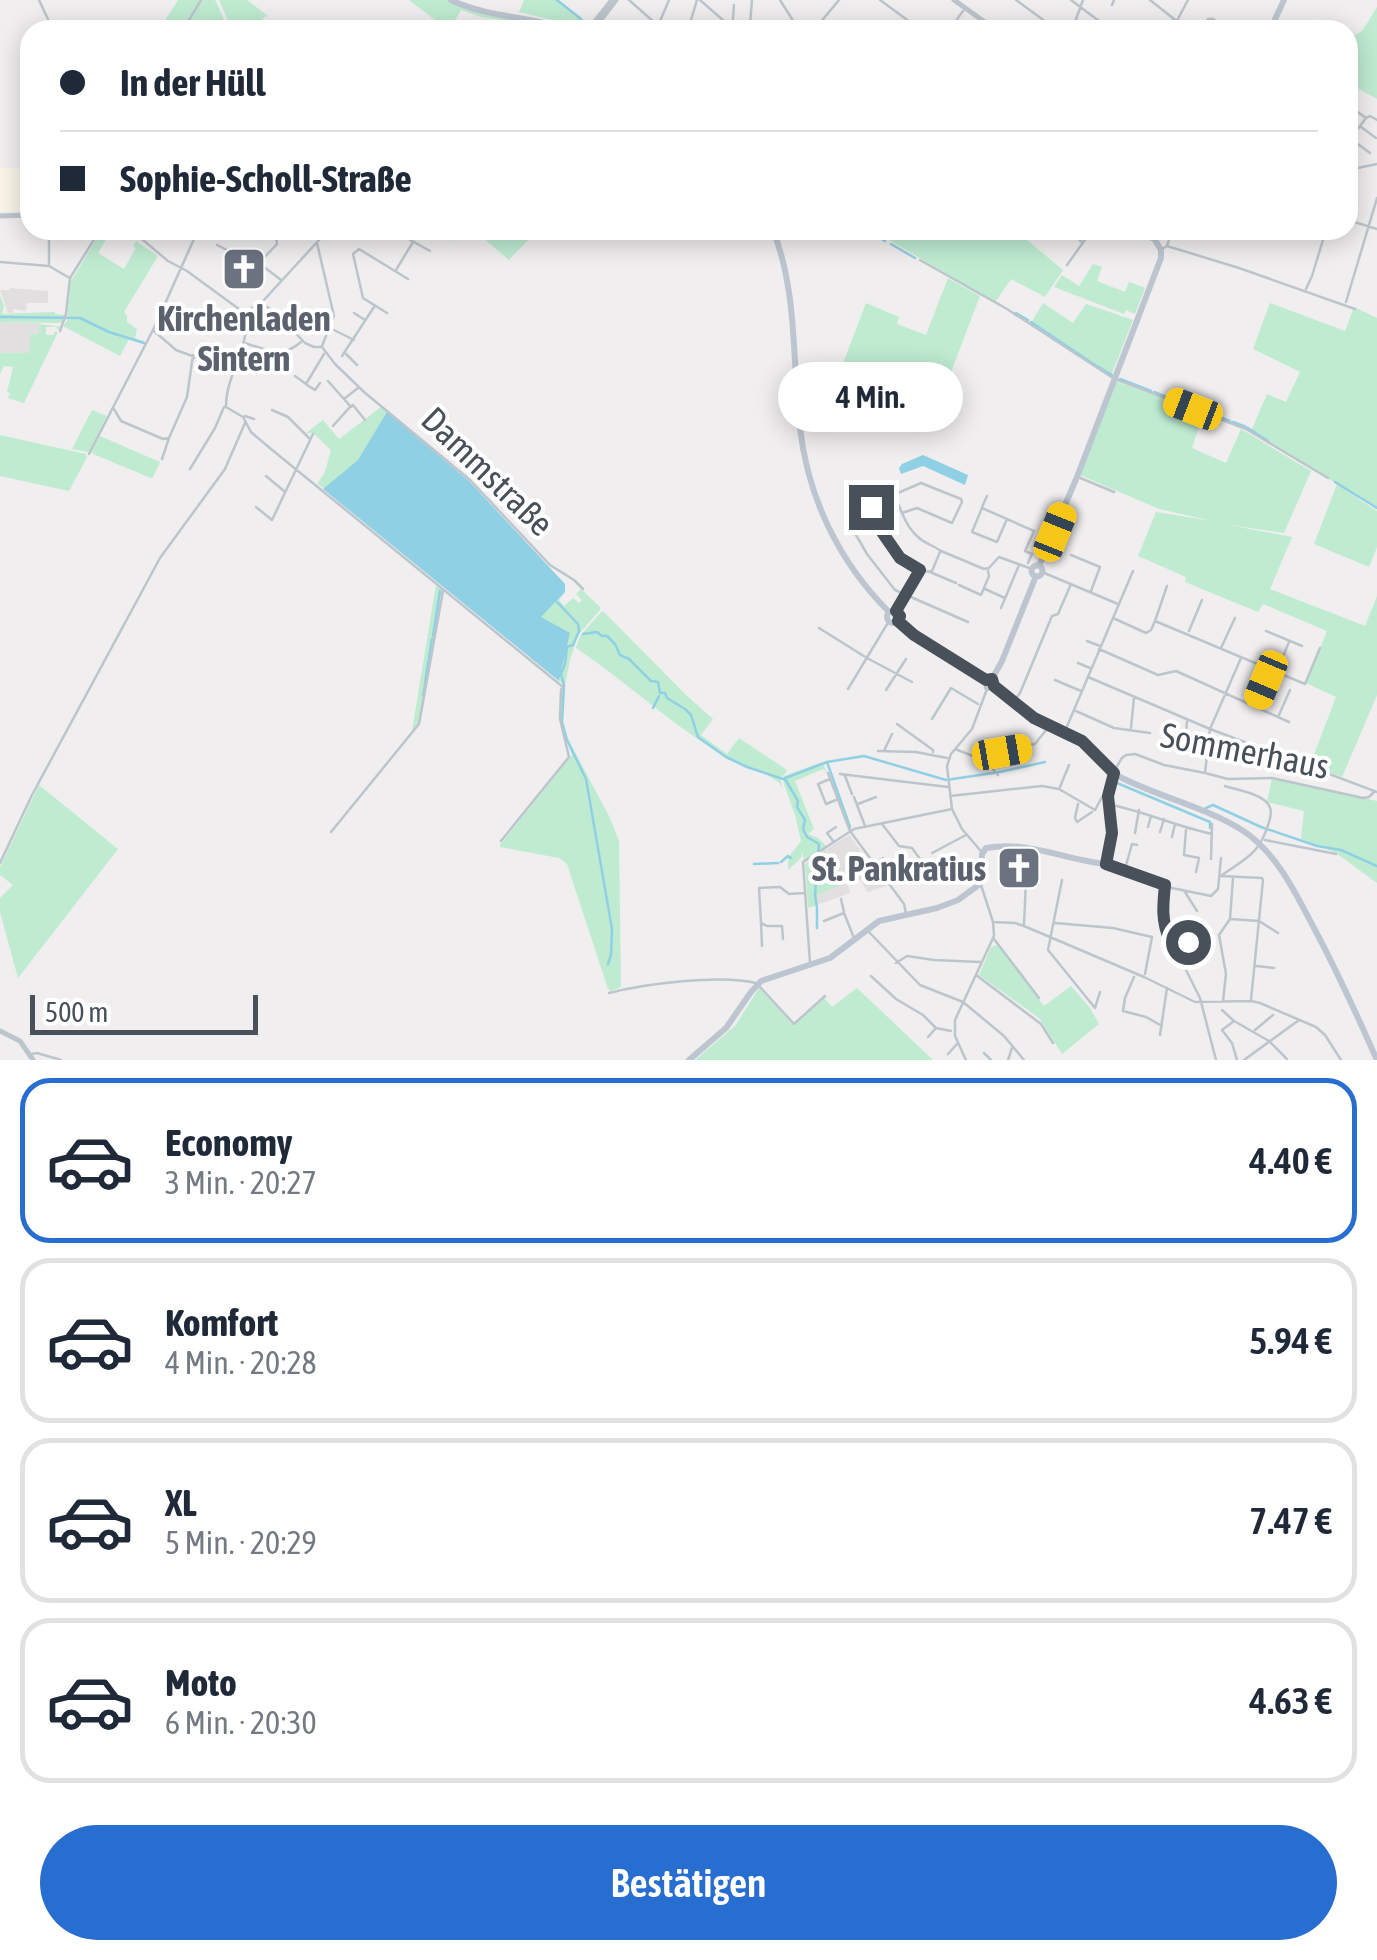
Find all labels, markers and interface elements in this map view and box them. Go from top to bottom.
text: In der Hüll [120,61,266,104]
text: Sophie-Scholl-Straße [120,157,412,200]
church icon: Kirchenladen Sintern [221,246,267,292]
place label: Kirchenladen Sintern [157,298,331,378]
callout: 4 Min. [778,362,964,432]
text: 4 Min. [836,378,905,415]
car [1160,384,1226,434]
street label: Dammstraße [414,399,562,543]
route end [849,485,894,530]
car [1030,499,1080,565]
car [1240,647,1292,713]
street label: Sommerhaus [1158,714,1332,786]
car [970,732,1034,772]
church icon: St. Pankratius [996,845,1042,891]
place label: St. Pankratius [812,848,986,888]
route start [1166,920,1211,965]
scale bar [30,990,258,1034]
text: 500 m [45,996,108,1028]
icon: car [45,1116,135,1206]
text: Economy [165,1121,292,1164]
text: 4.40 € [1249,1139,1332,1182]
text: 3 Min. · 20:27 [165,1164,317,1201]
icon: car [45,1296,135,1386]
text: Komfort [165,1301,278,1344]
text: 5.94 € [1249,1319,1332,1362]
text: 4 Min. · 20:28 [165,1344,317,1381]
icon: car [45,1476,135,1566]
text: XL [165,1481,197,1524]
text: 7.47 € [1249,1499,1332,1542]
text: 5 Min. · 20:29 [165,1524,317,1561]
icon: car [45,1656,135,1746]
text: Moto [165,1661,237,1704]
text: 4.63 € [1249,1679,1332,1722]
text: 6 Min. · 20:30 [165,1704,317,1741]
button: Bestätigen [40,1825,1337,1940]

